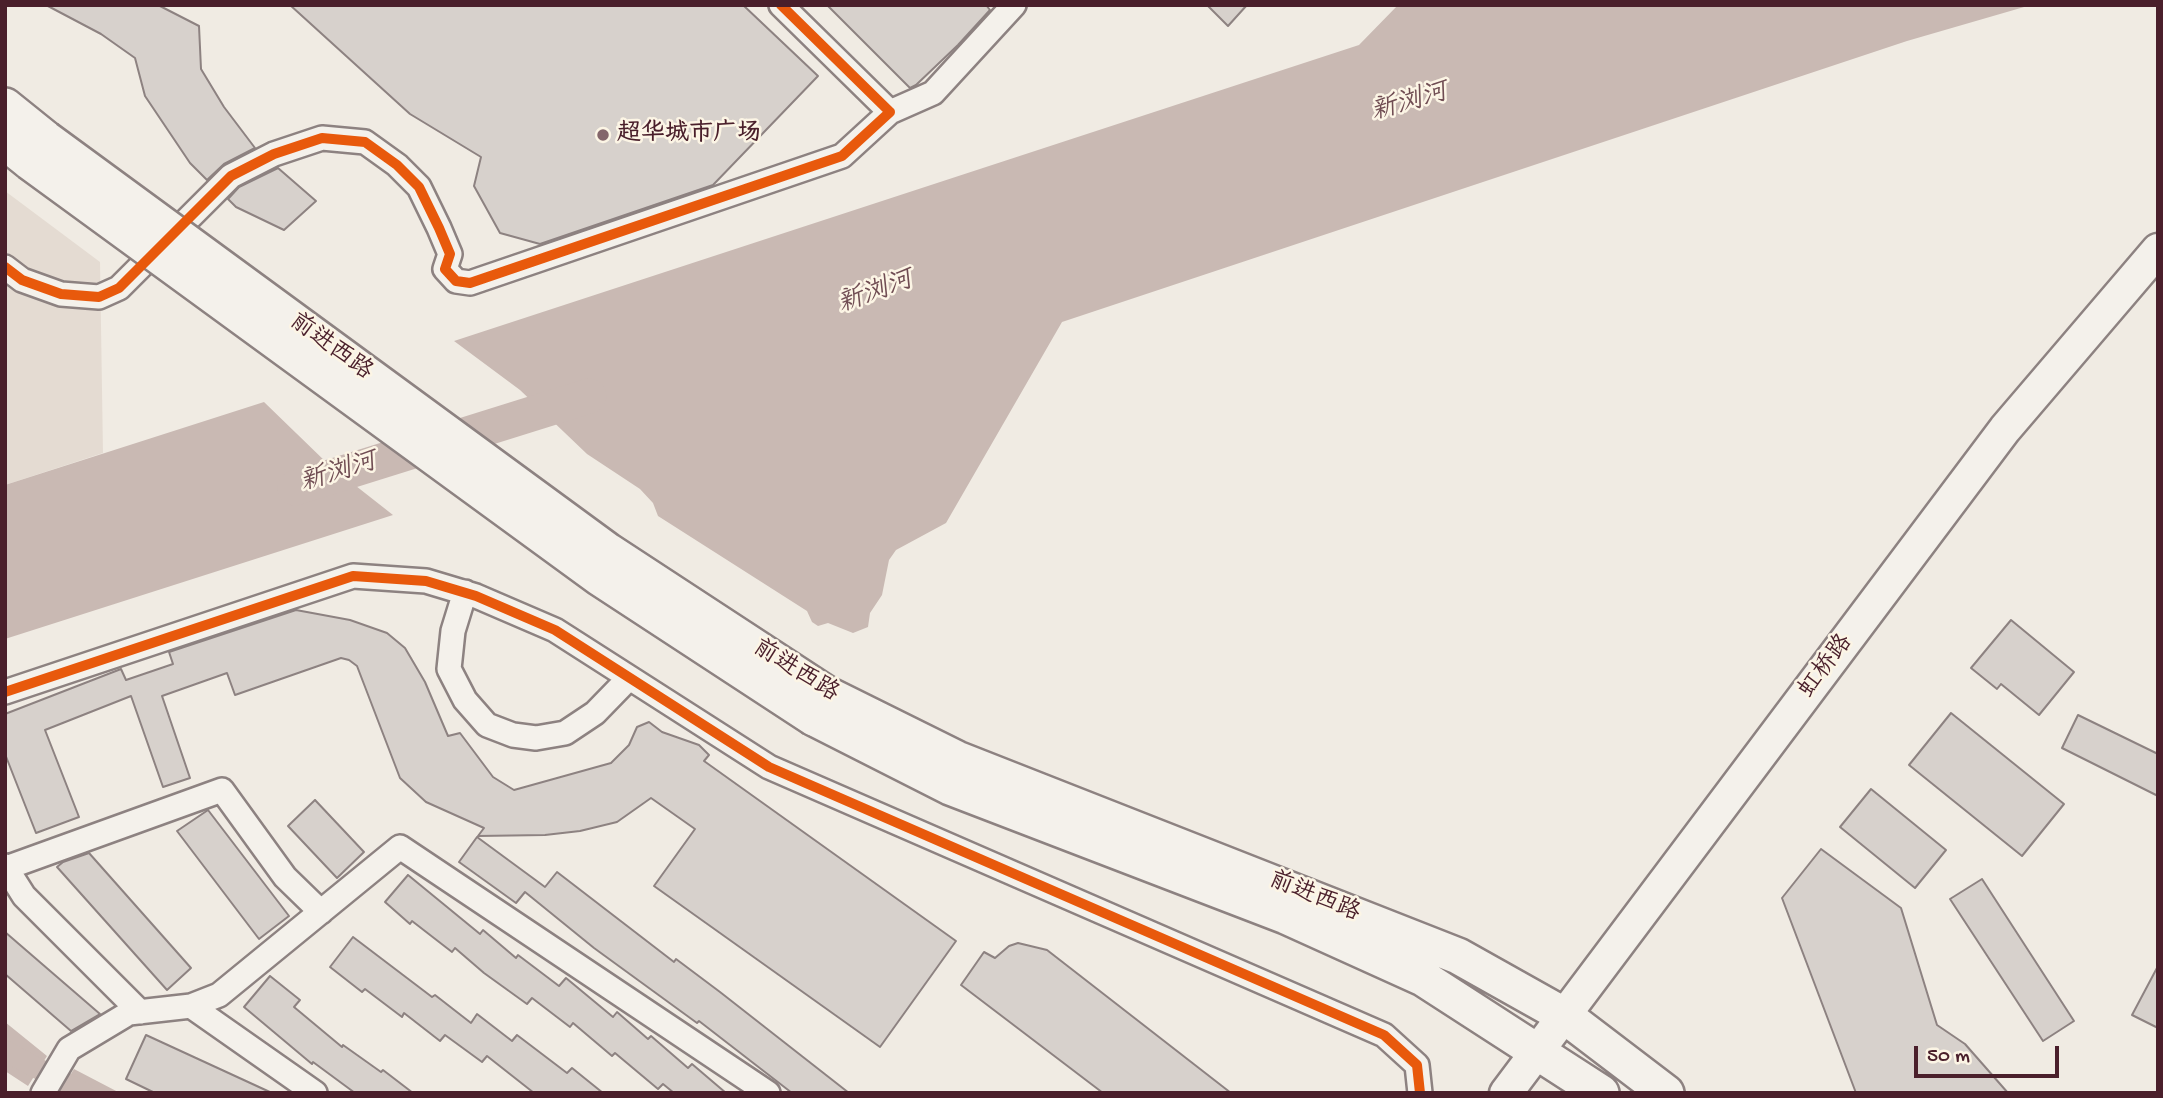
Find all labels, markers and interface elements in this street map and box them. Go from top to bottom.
water label: 新浏河 [1368,78,1452,130]
place label: 超华城市广场 [617,121,761,149]
marker: 超华城市广场 [595,127,611,143]
water label: 新浏河 [834,266,918,322]
street label: 前进西路 [283,308,377,388]
water label: 新浏河 [297,448,381,500]
street label: 虹桥路 [1794,630,1860,704]
street label: 前进西路 [747,634,843,710]
street label: 前进西路 [1264,867,1364,929]
scale bar [1918,1032,2063,1076]
text: 50 m [1927,1045,1970,1070]

